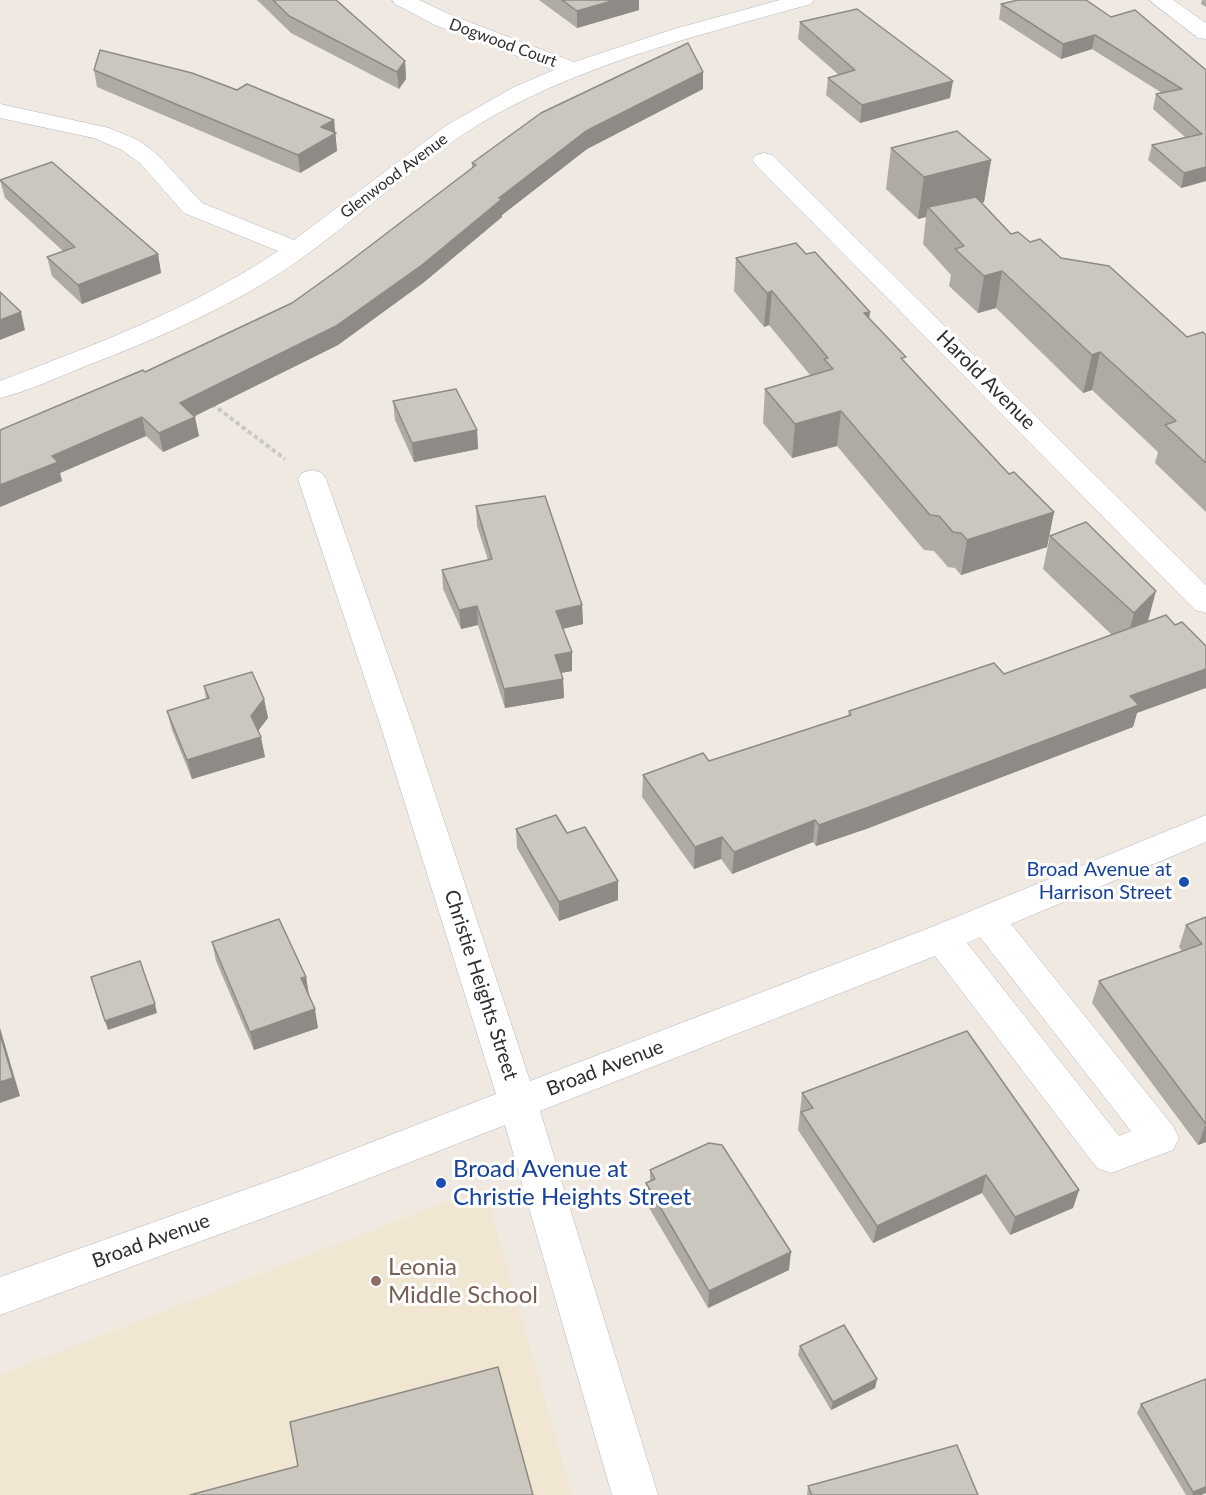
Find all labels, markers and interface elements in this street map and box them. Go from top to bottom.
street label: Dogwood Court [447,15,559,71]
street label: Glenwood Avenue [337,129,451,223]
street label: Harold Avenue [931,325,1041,435]
place label: Broad Avenue at Harrison Street [1027,858,1172,905]
marker: Broad Avenue at Harrison Street [1177,875,1191,889]
street label: Christie Heights Street [439,887,523,1083]
street label: Broad Avenue [543,1035,667,1101]
place label: Broad Avenue at Christie Heights Street [453,1155,691,1211]
marker: Broad Avenue at Christie Heights Street [434,1176,448,1190]
street label: Broad Avenue [89,1209,213,1273]
place label: Leonia Middle School [388,1253,538,1309]
marker: Leonia Middle School [369,1274,383,1288]

